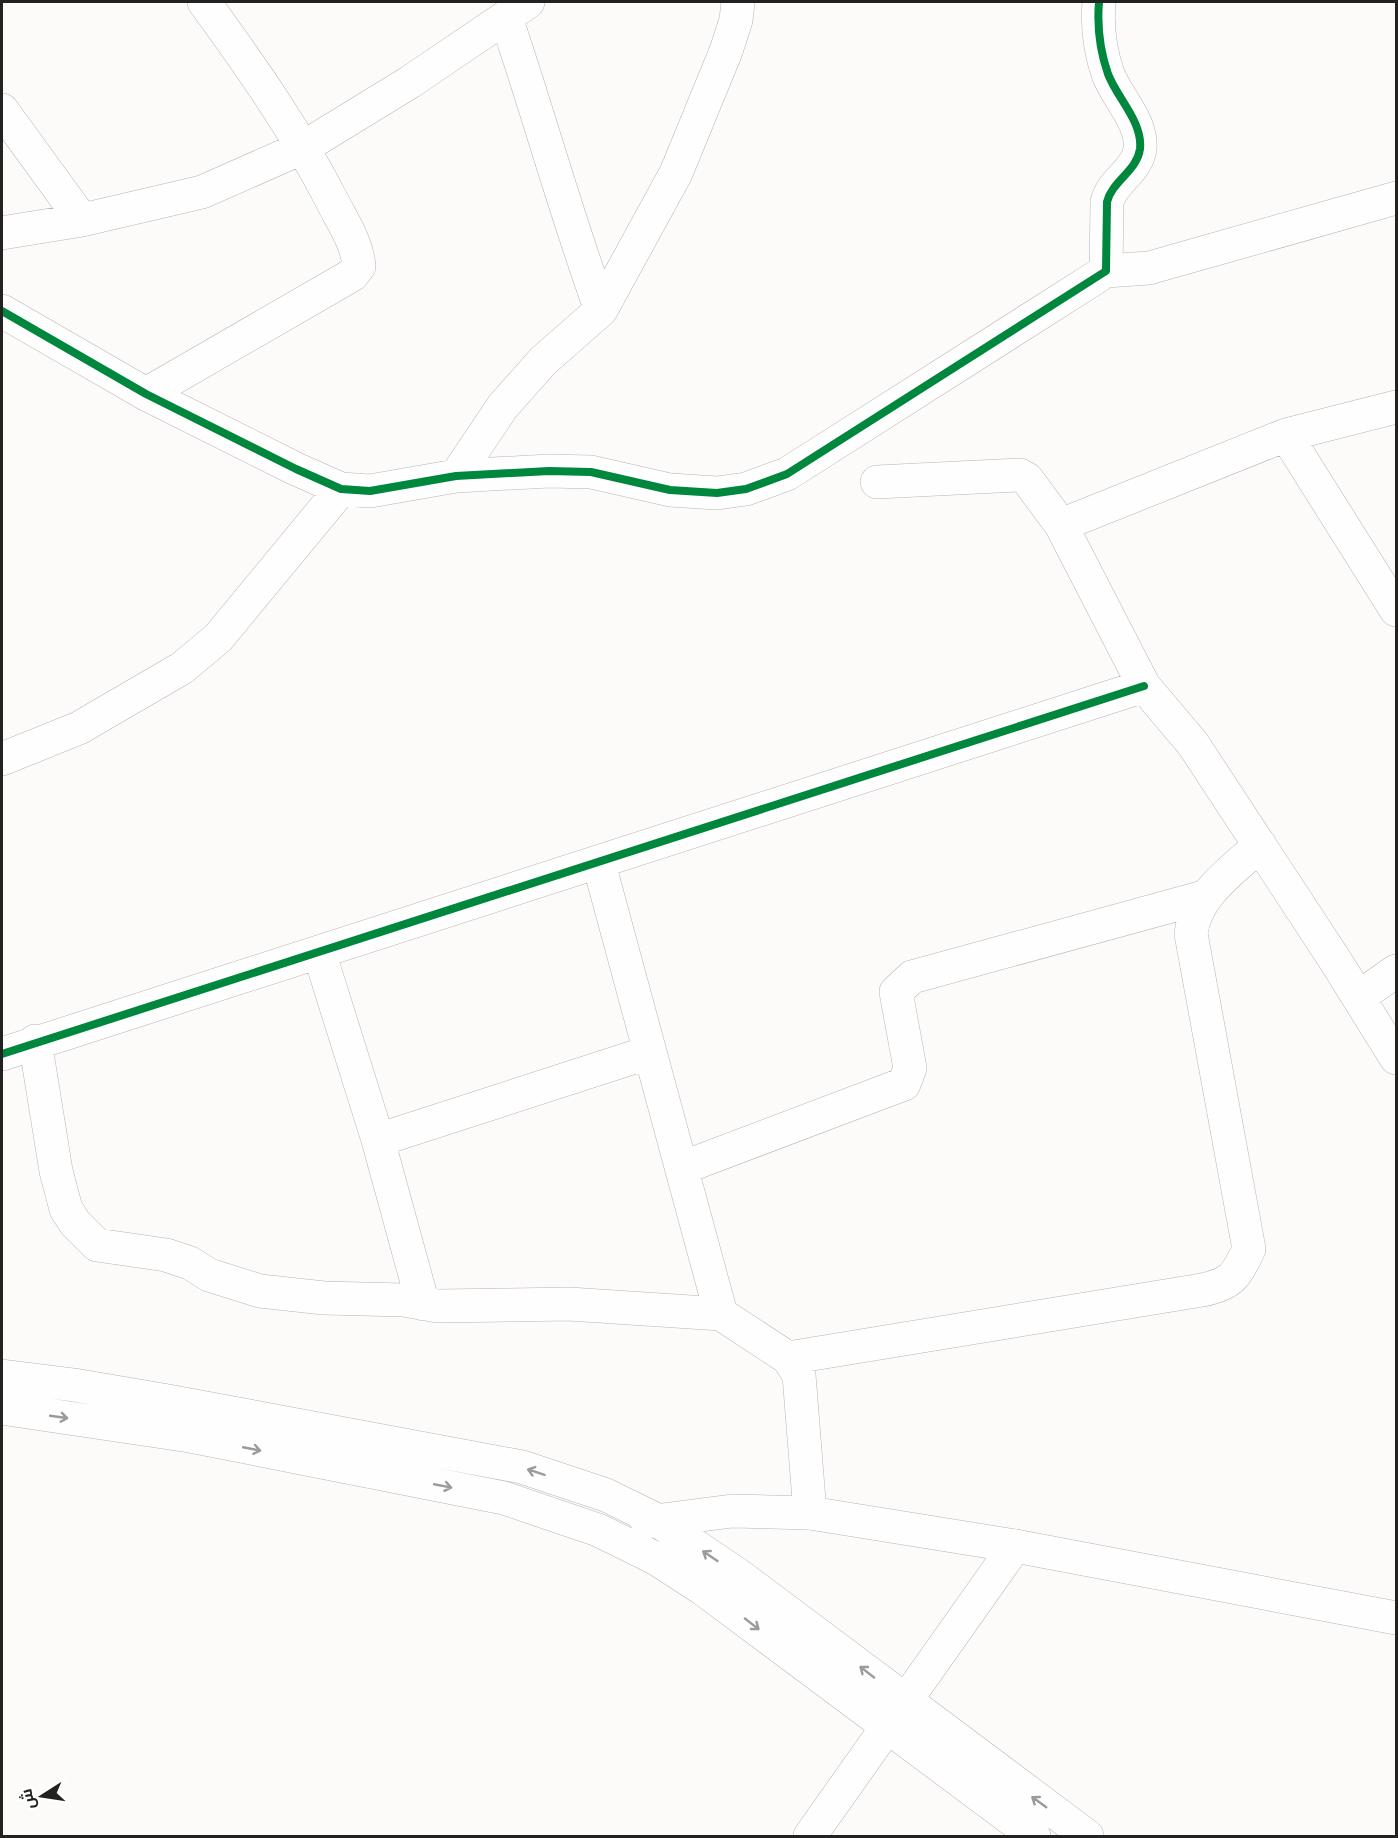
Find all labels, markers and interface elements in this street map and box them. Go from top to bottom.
one-way arrow [49,1411,69,1422]
one-way arrow [242,1443,261,1455]
one-way arrow [527,1466,546,1477]
one-way arrow [433,1481,452,1492]
one-way arrow [703,1550,719,1562]
one-way arrow [743,1618,759,1631]
one-way arrow [859,1666,875,1679]
north arrow [12,1766,72,1826]
text: ش [15,1787,39,1811]
one-way arrow [1032,1796,1048,1808]

